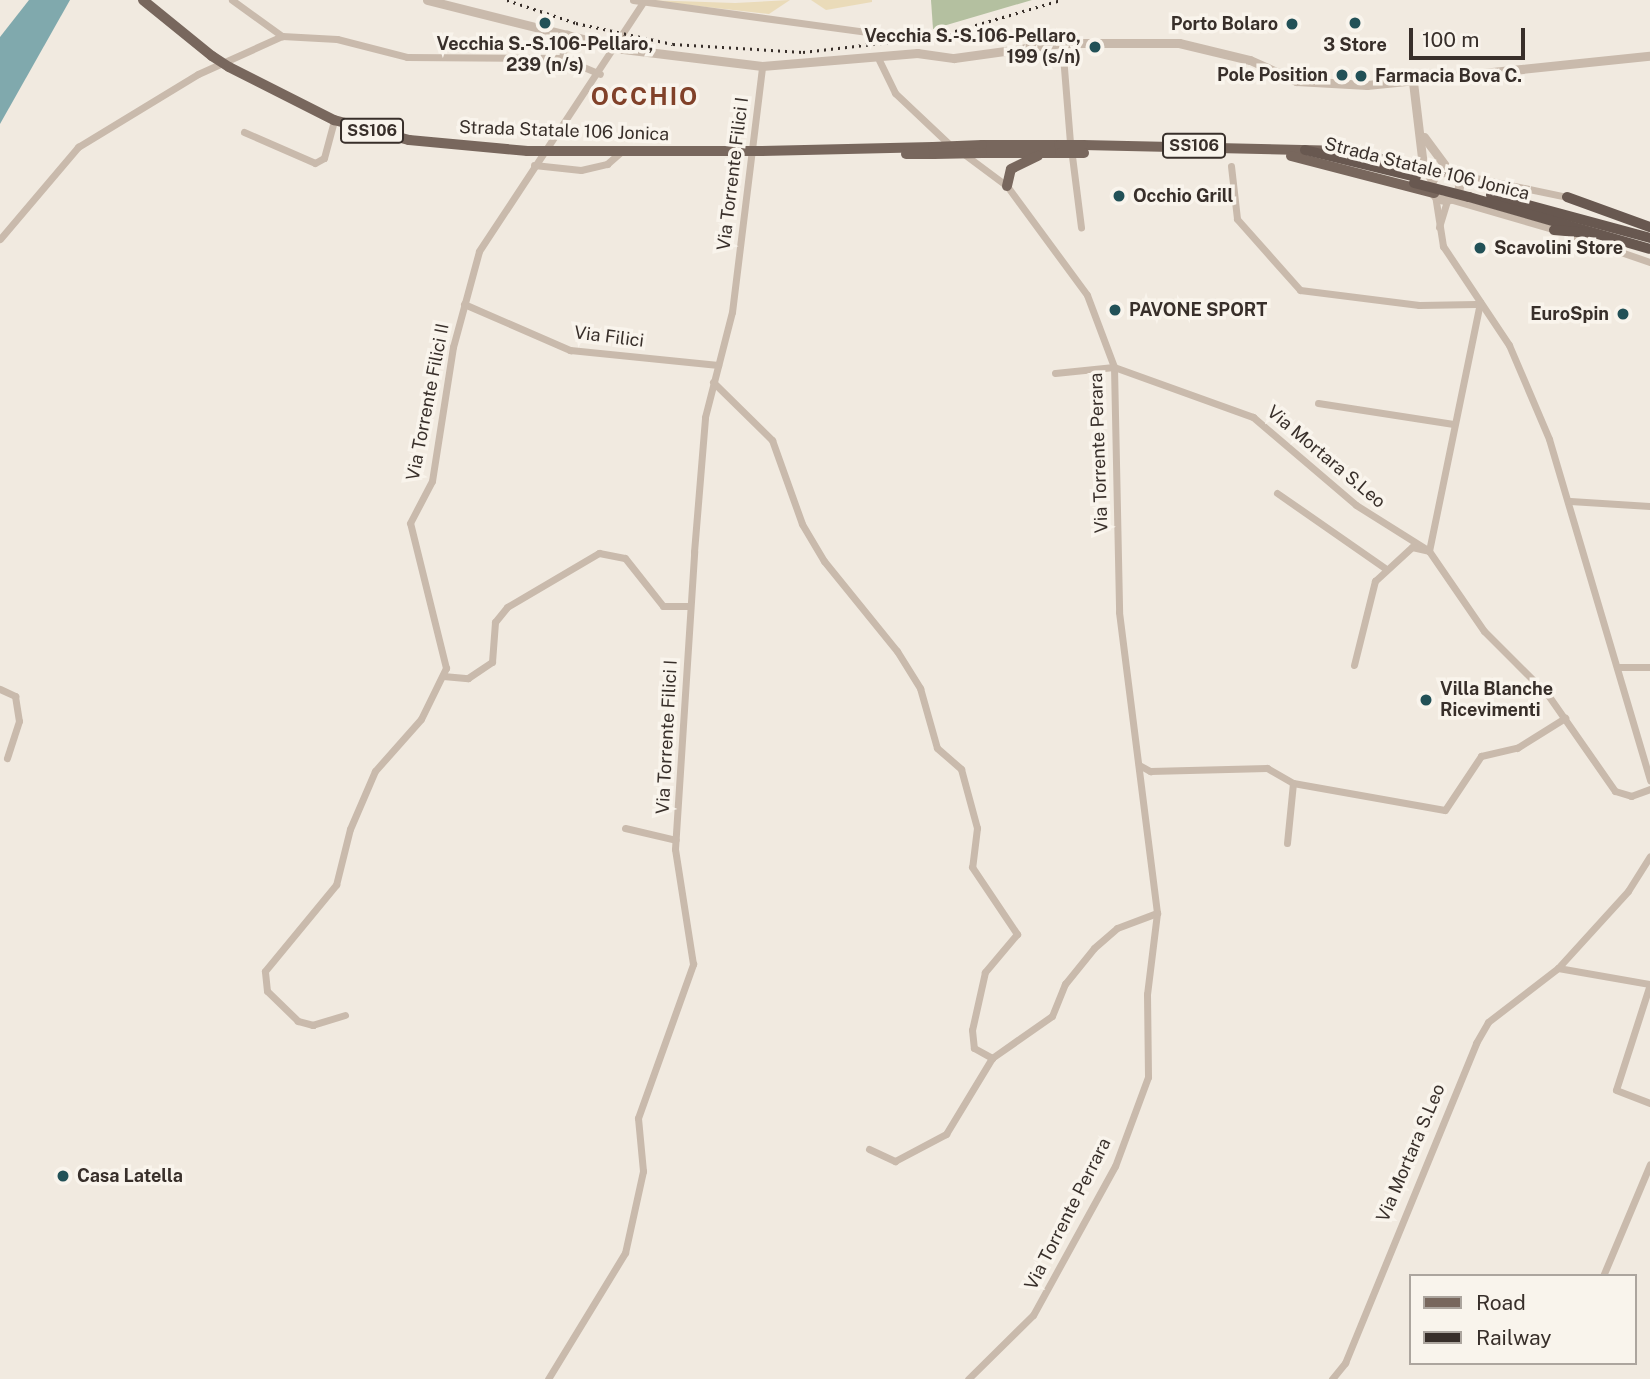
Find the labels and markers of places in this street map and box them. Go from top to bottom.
place label: Porto Bolaro [1171,13,1278,35]
marker: Vecchia S.-S.106-Pellaro, 239 (n/s) [537,15,553,31]
marker: 3 Store [1347,15,1363,31]
marker: Porto Bolaro [1284,16,1300,32]
place label: Vecchia S.-S.106-Pellaro, 199 (s/n) [864,26,1081,68]
place label: Vecchia S.-S.106-Pellaro, 239 (n/s) [437,34,653,76]
place label: 3 Store [1323,34,1387,56]
marker: Vecchia S.-S.106-Pellaro, 199 (s/n) [1087,39,1103,55]
place label: Pole Position [1217,64,1328,86]
place label: Farmacia Bova C. [1375,65,1522,87]
marker: Pole Position [1334,67,1350,83]
marker: Farmacia Bova C. [1353,68,1369,84]
place label: Occhio Grill [1133,185,1233,207]
marker: Occhio Grill [1111,188,1127,204]
place label: Scavolini Store [1494,237,1623,259]
marker: Scavolini Store [1472,240,1488,256]
place label: PAVONE SPORT [1129,299,1267,321]
marker: PAVONE SPORT [1107,302,1123,318]
place label: EuroSpin [1530,303,1609,325]
marker: EuroSpin [1615,306,1631,322]
place label: Villa Blanche Ricevimenti [1440,679,1553,722]
marker: Villa Blanche Ricevimenti [1418,692,1434,708]
place label: Casa Latella [77,1165,183,1187]
marker: Casa Latella [55,1168,71,1184]

